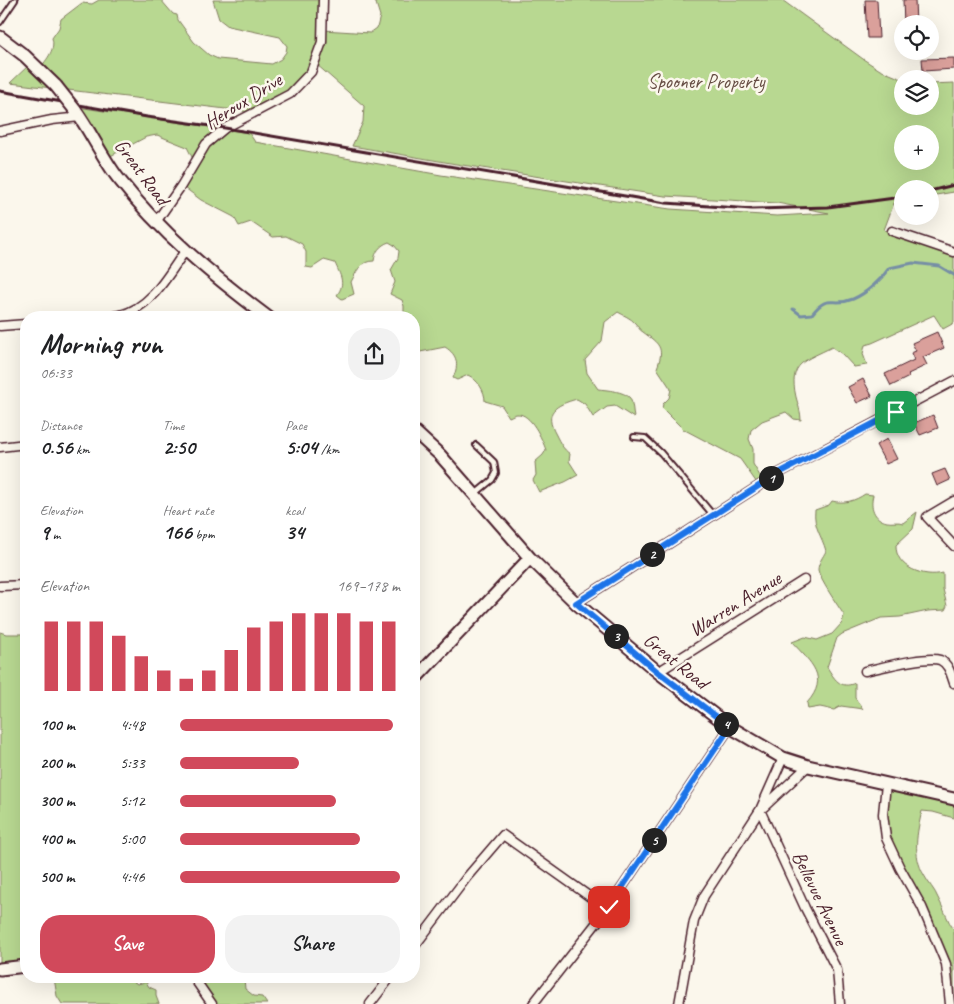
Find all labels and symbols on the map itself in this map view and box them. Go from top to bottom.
street label: Heroux Drive [200,67,288,135]
park label: Spooner Property [647,69,766,94]
street label: Great Road [109,134,177,213]
pin [875,391,917,433]
pin: 1 [758,466,784,490]
pin: 2 [640,542,664,566]
street label: Warren Avenue [684,565,787,642]
pin: 3 [604,624,628,648]
street label: Great Road [638,627,716,697]
pin: 4 [714,712,738,736]
pin: 5 [642,828,666,852]
street label: Bellevue Avenue [786,847,854,951]
pin [588,886,630,928]

